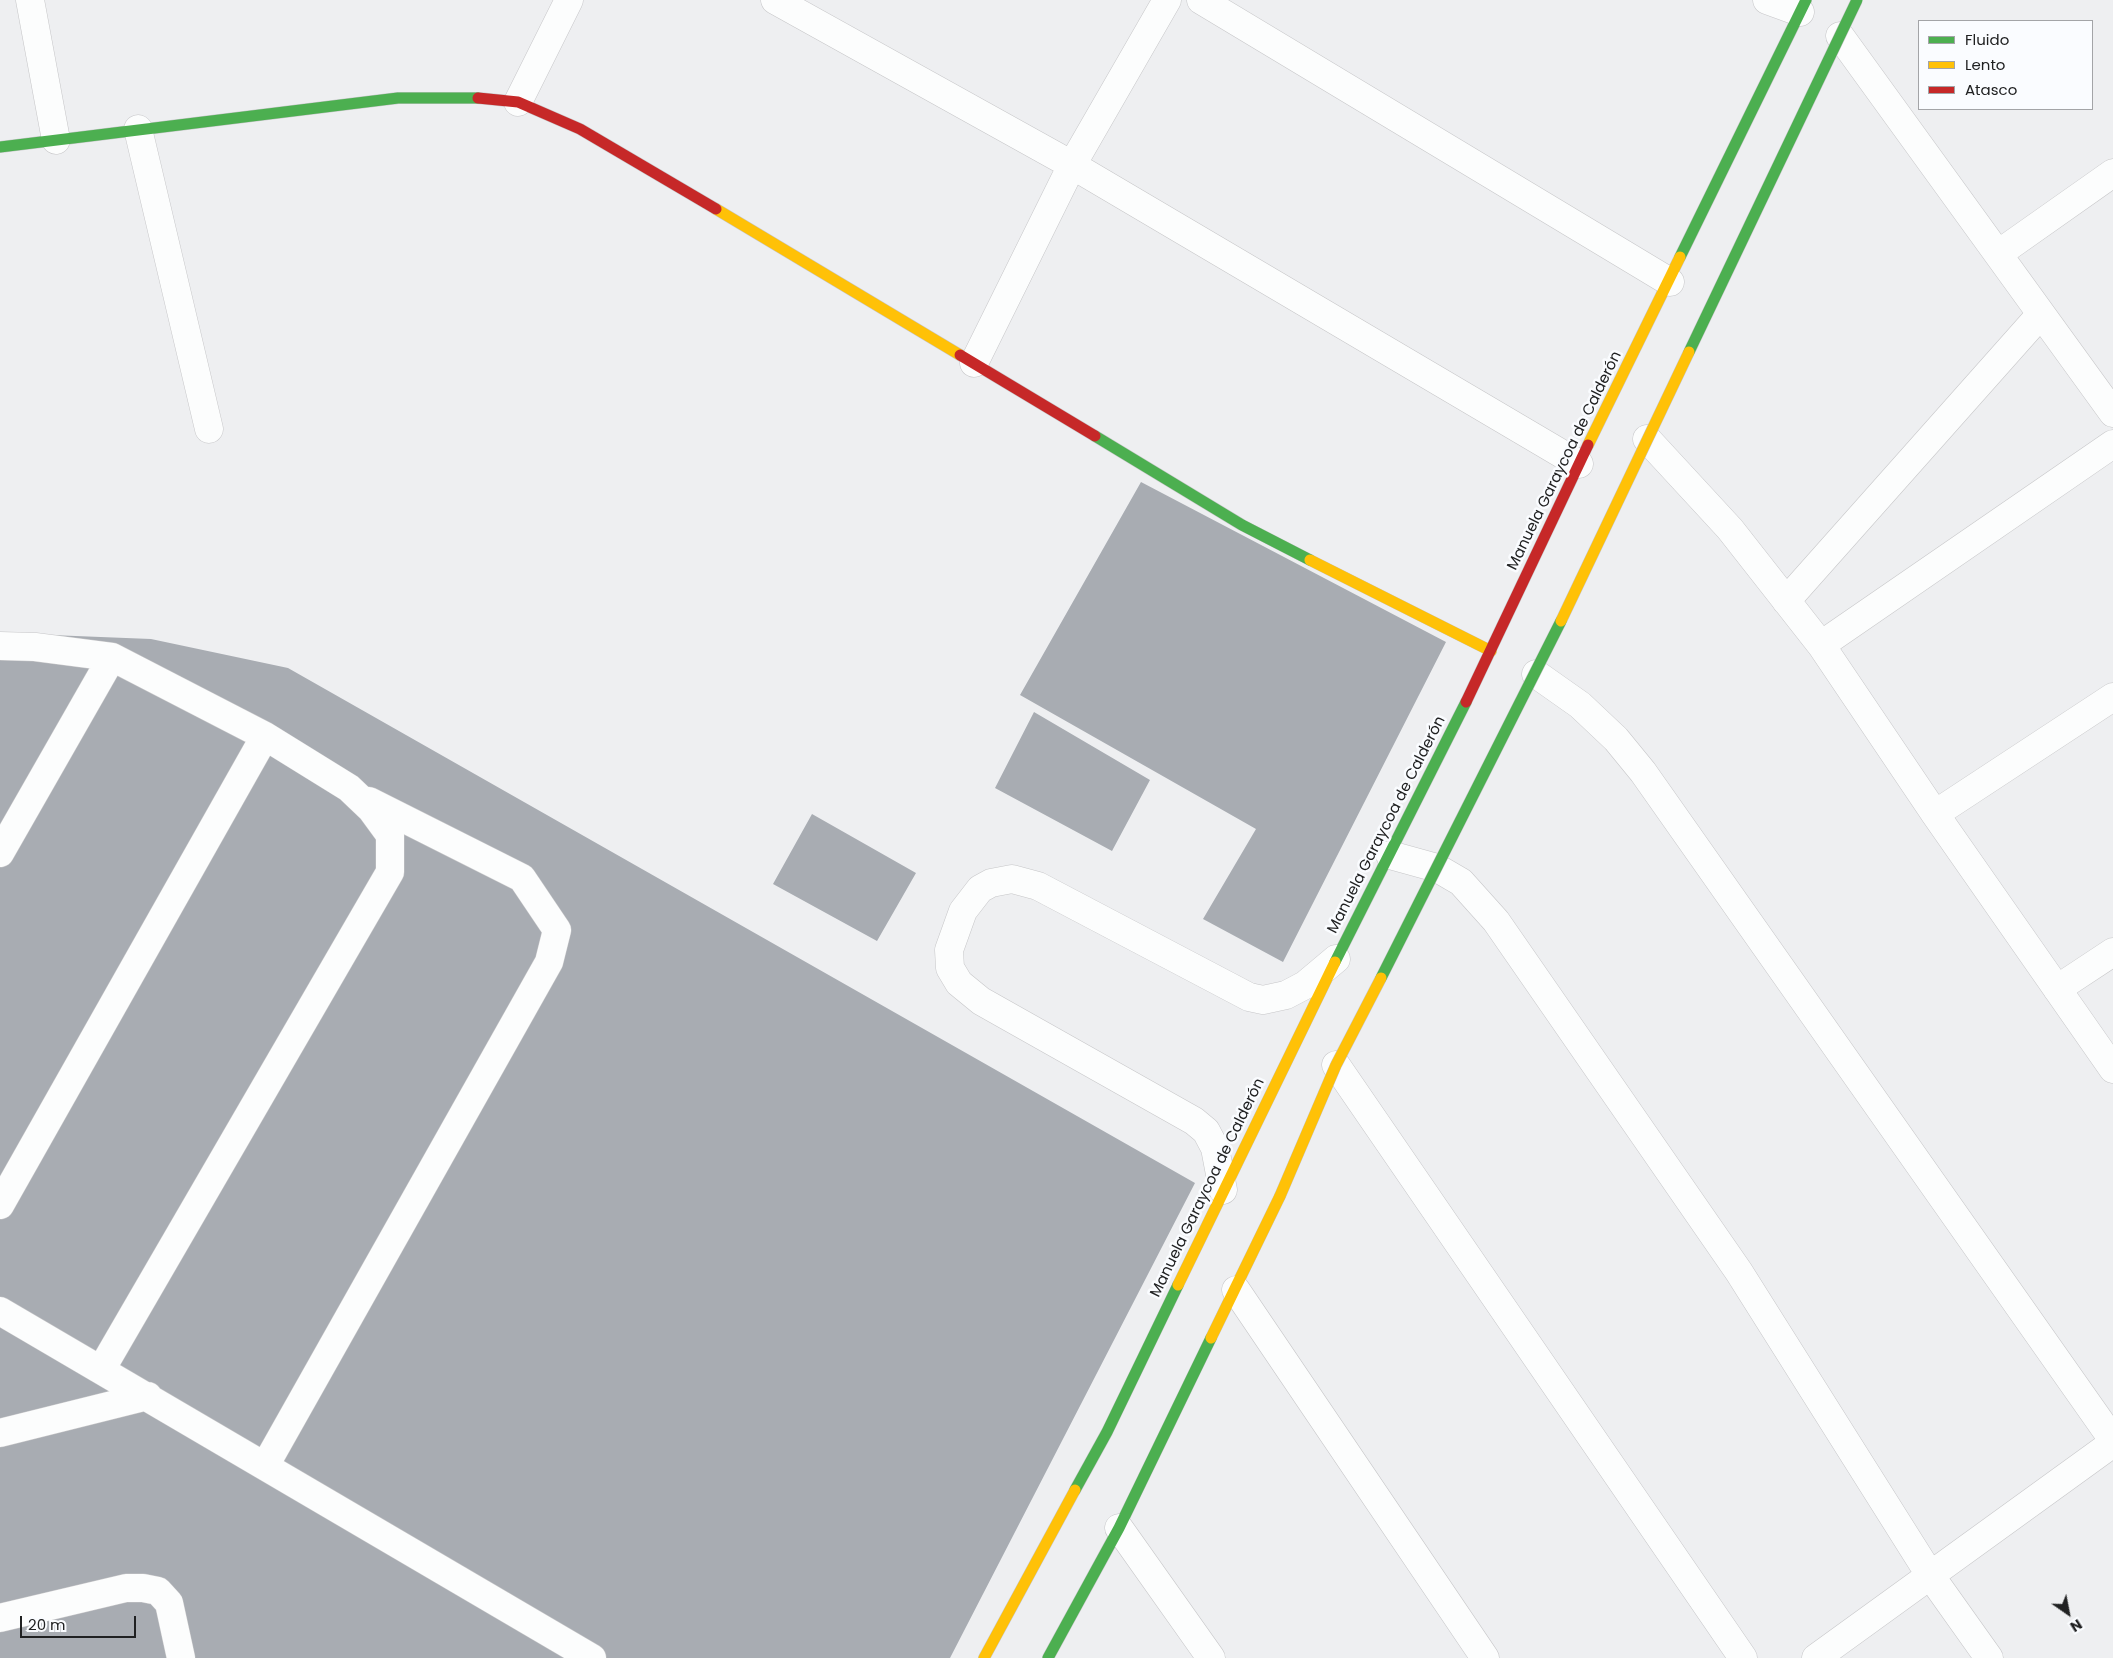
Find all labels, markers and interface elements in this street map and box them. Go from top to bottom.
legend [1918,20,2093,110]
text: Fluido [1965,29,2009,50]
text: Lento [1965,54,2005,75]
text: Atasco [1965,79,2017,100]
street label: Manuela Garaycoa de Calderón [1504,349,1626,573]
street label: Manuela Garaycoa de Calderón [1324,713,1450,937]
street label: Manuela Garaycoa de Calderón [1147,1076,1269,1300]
north arrow [2043,1588,2093,1638]
scale bar [22,1606,139,1638]
text: 20 m [28,1614,66,1635]
text: N [2066,1614,2086,1637]

